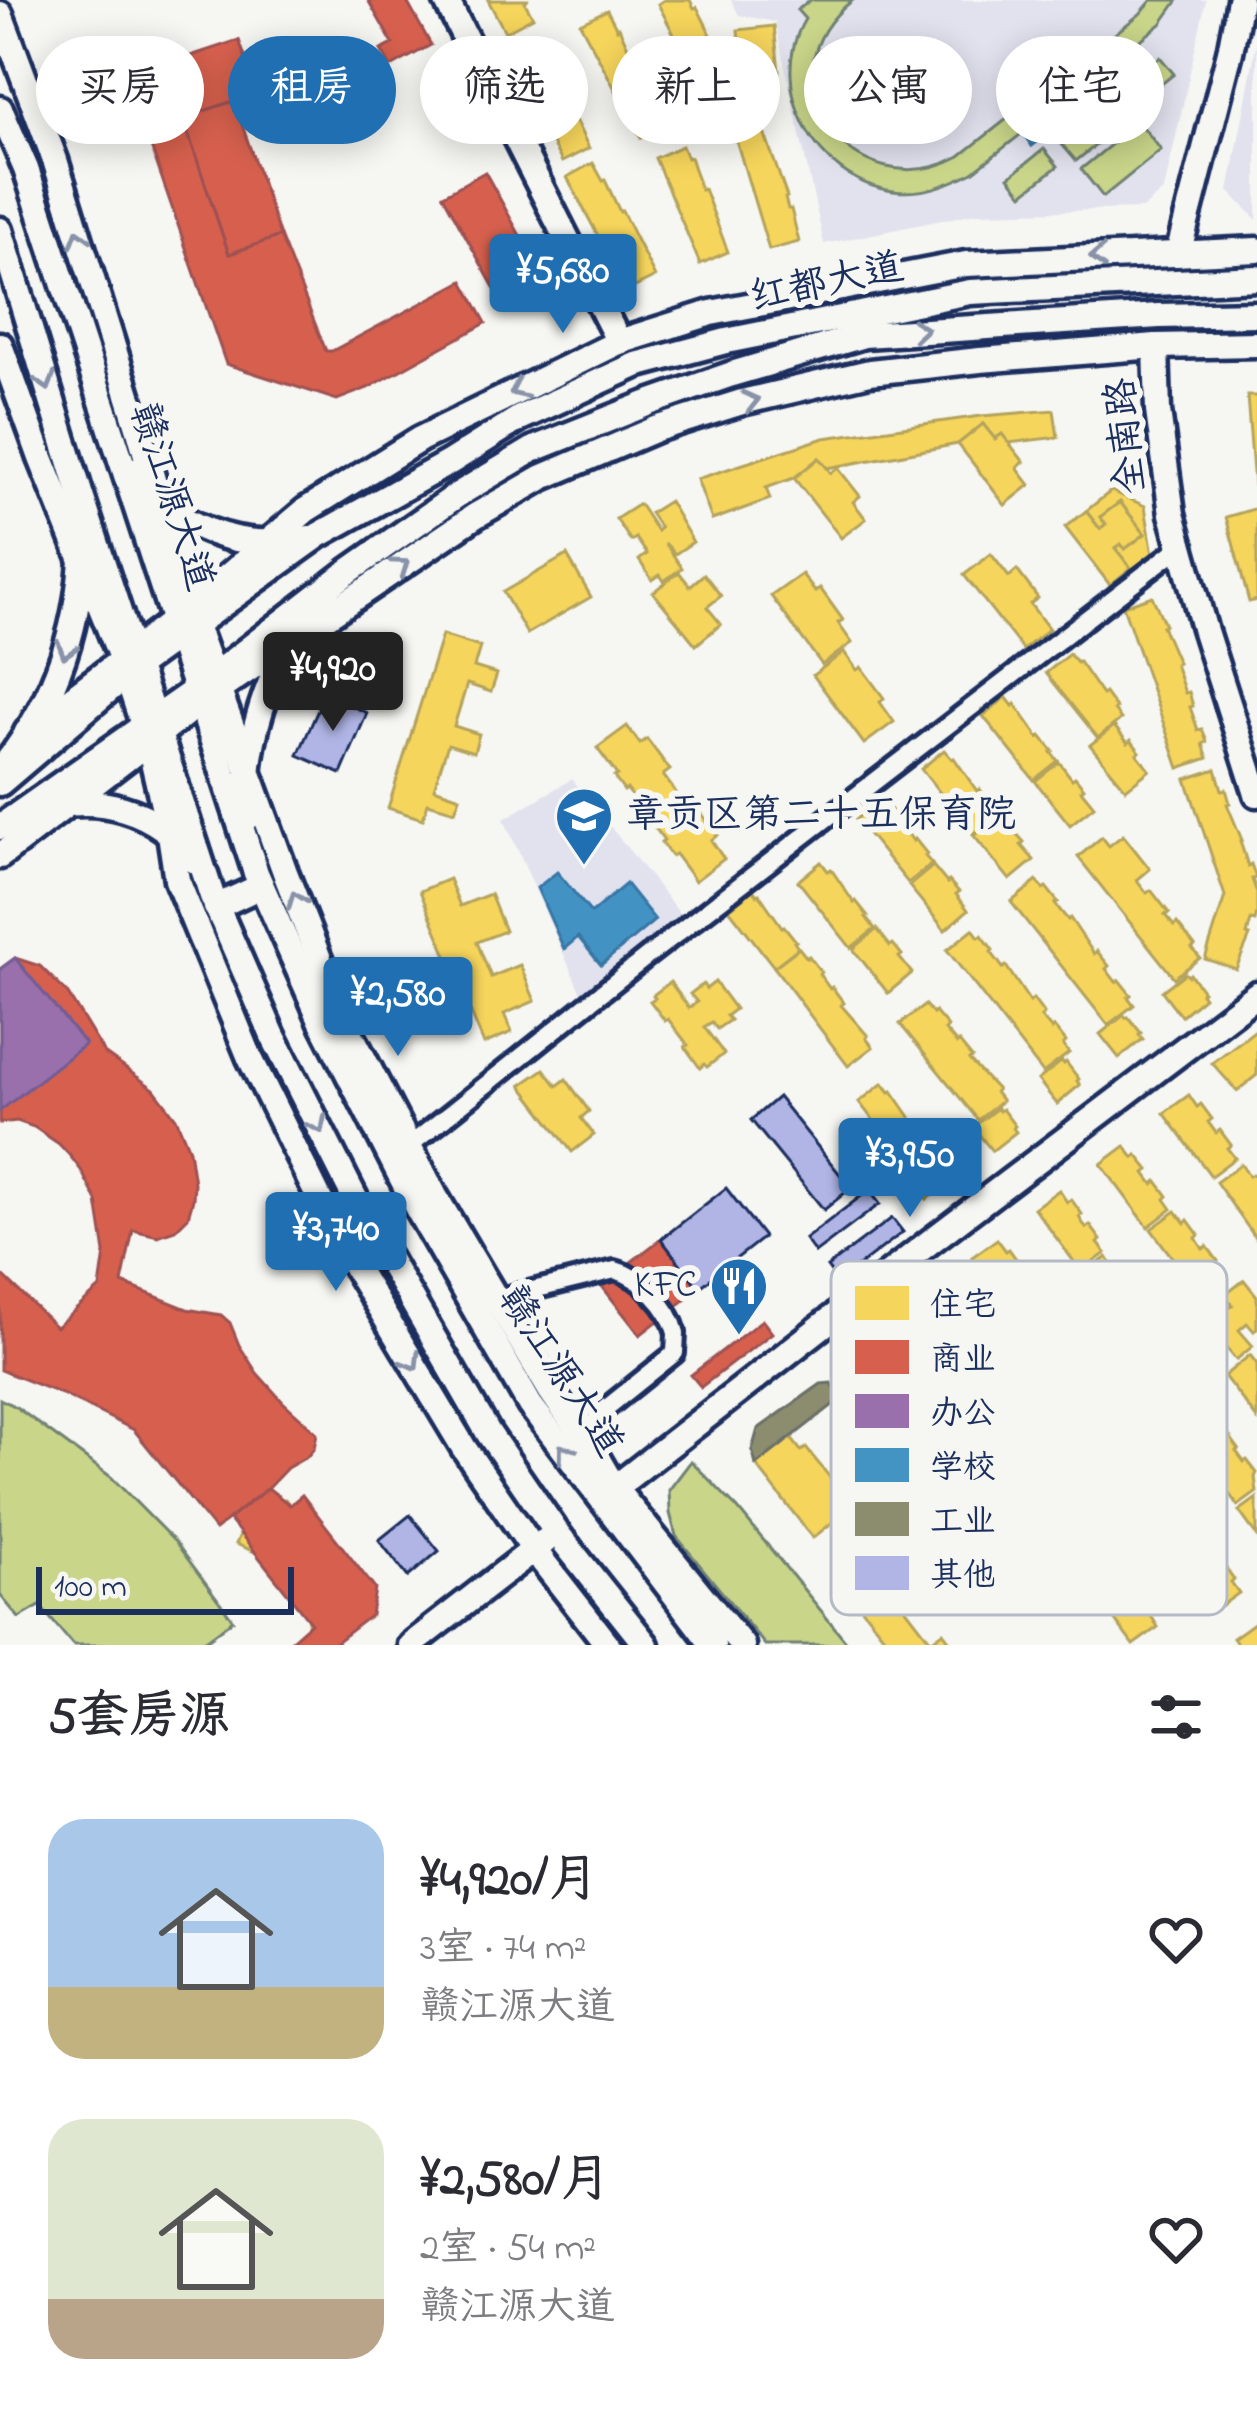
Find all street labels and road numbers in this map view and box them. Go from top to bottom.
street label: 红都大道 [745,240,909,328]
street label: 全南路 [1094,375,1162,497]
street label: 赣江源大道 [113,395,227,599]
street label: 赣江源大道 [482,1275,636,1469]

